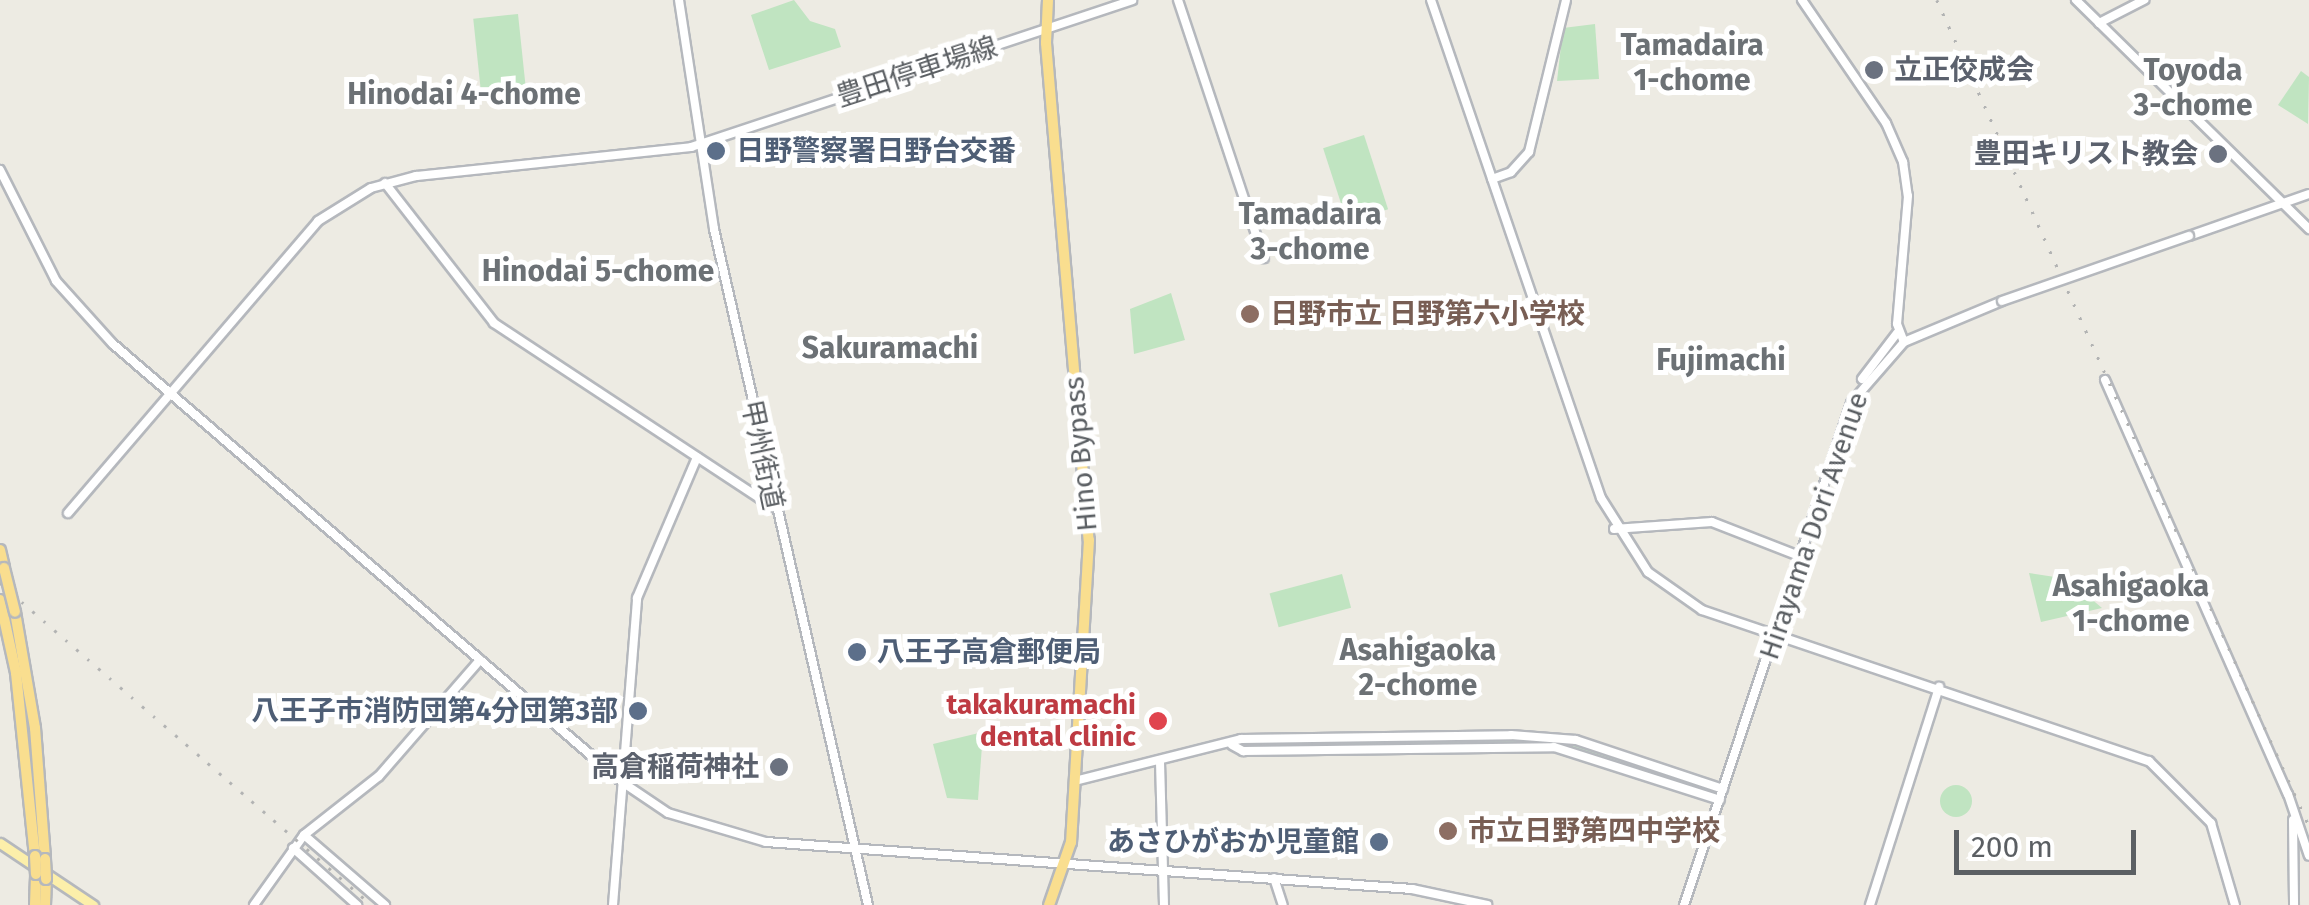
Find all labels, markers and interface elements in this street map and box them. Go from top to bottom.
district label: Tamadaira 1-chome [1620,27,1764,98]
street label: 豊田停車場線 [832,30,1002,114]
district label: Toyoda 3-chome [2134,52,2252,122]
place label: 立正佼成会 [1894,53,2034,87]
marker: 立正佼成会 [1863,59,1885,81]
district label: Hinodai 4-chome [347,76,581,112]
place label: 日野警察署日野台交番 [736,134,1016,168]
place label: 豊田キリスト教会 [1974,137,2198,171]
marker: 日野警察署日野台交番 [705,140,727,162]
marker: 豊田キリスト教会 [2207,143,2229,165]
district label: Tamadaira 3-chome [1238,196,1382,266]
district label: Hinodai 5-chome [482,253,714,289]
place label: 日野市立 日野第六小学校 [1270,297,1585,331]
marker: 日野市立 日野第六小学校 [1239,303,1261,325]
district label: Sakuramachi [802,330,978,366]
district label: Fujimachi [1656,342,1786,378]
street label: Hino Bypass [1058,375,1104,533]
street label: Hirayama Dori Avenue [1752,388,1876,664]
street label: 甲州街道 [734,397,790,513]
district label: Asahigaoka 1-chome [2053,568,2209,638]
district label: Asahigaoka 2-chome [1340,632,1496,702]
place label: 八王子高倉郵便局 [877,635,1101,669]
marker: 八王子高倉郵便局 [846,641,868,663]
place label: takakuramachi dental clinic [947,688,1136,754]
place label: 八王子市消防団第4分団第3部 [252,694,618,728]
marker: 八王子市消防団第4分団第3部 [627,700,649,722]
marker: takakuramachi dental clinic [1145,708,1171,734]
place label: 高倉稲荷神社 [591,750,759,784]
marker: 高倉稲荷神社 [768,756,790,778]
scale bar [1959,810,2142,872]
place label: 市立日野第四中学校 [1468,814,1720,848]
marker: 市立日野第四中学校 [1437,820,1459,842]
place label: あさひがおか児童館 [1107,825,1359,859]
text: 200 m [1971,829,2053,865]
marker: あさひがおか児童館 [1368,831,1390,853]

